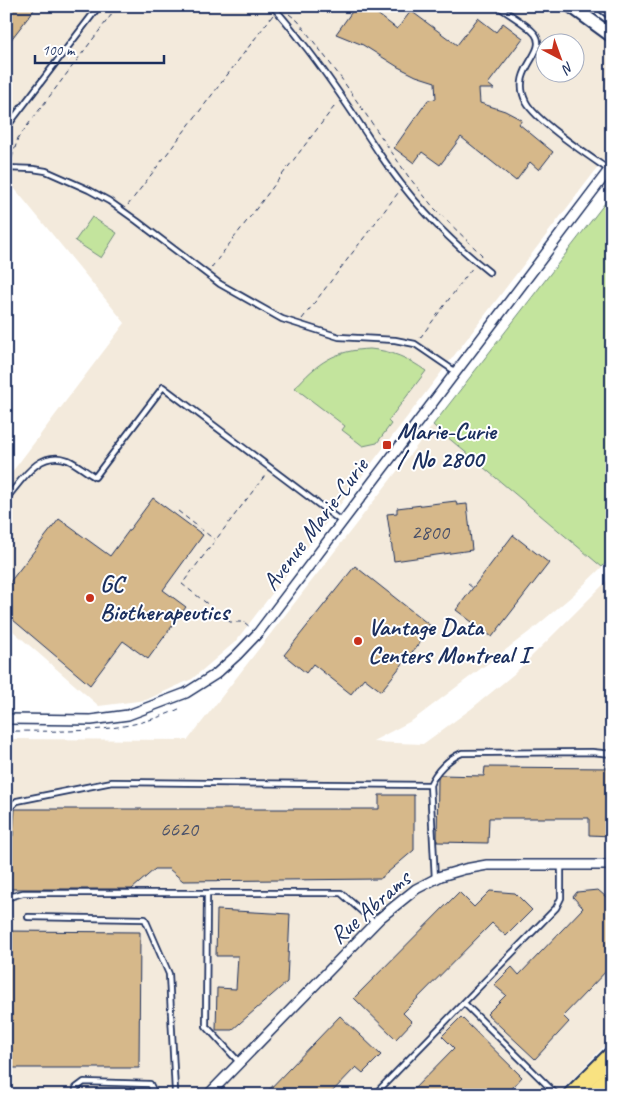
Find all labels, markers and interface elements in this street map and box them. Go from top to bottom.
scale bar [35,32,164,64]
north arrow [536,32,586,82]
text: 100 m [42,41,76,60]
text: N [558,58,577,78]
place label: Marie-Curie / No 2800 [397,416,498,474]
marker: Marie-Curie / No 2800 [381,439,393,451]
street label: Avenue Marie-Curie [255,450,376,596]
house number: 2800 [411,519,450,545]
place label: GC Biotherapeutics [100,569,231,627]
marker: GC Biotherapeutics [84,592,96,604]
place label: Vantage Data Centers Montreal I [368,612,534,670]
marker: Vantage Data Centers Montreal I [352,635,364,647]
house number: 6620 [160,816,199,842]
street label: Rue Abrams [323,862,419,950]

